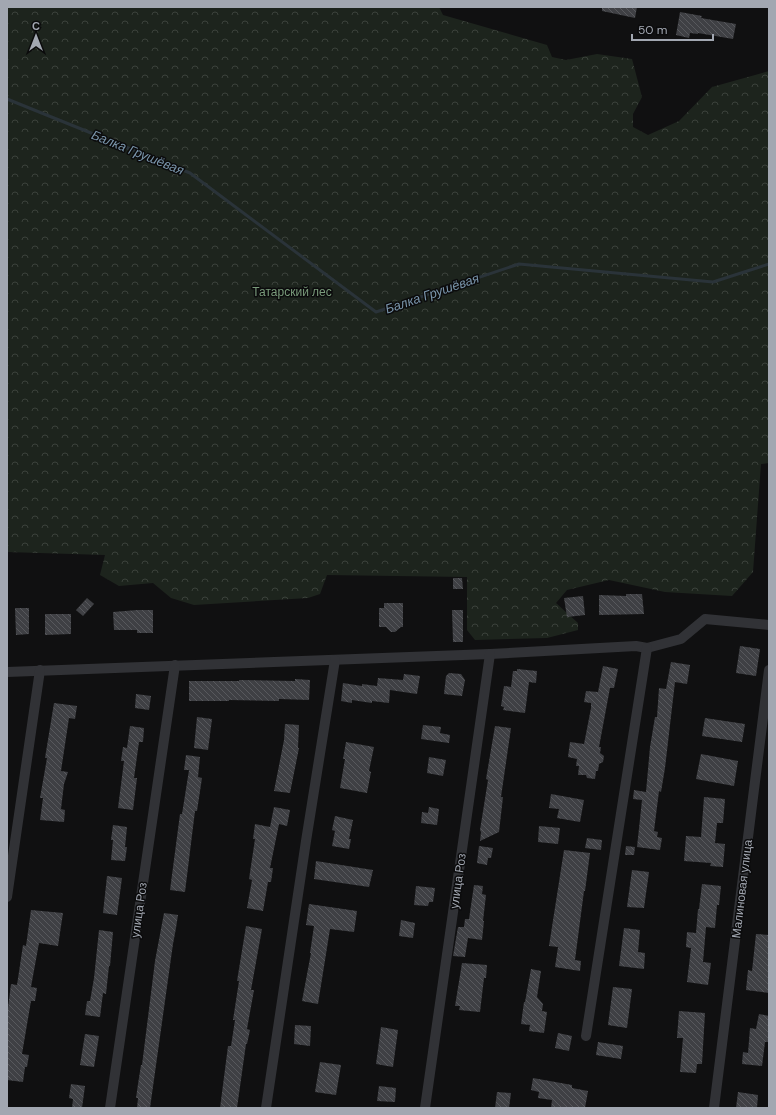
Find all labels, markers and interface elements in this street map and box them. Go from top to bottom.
north arrow [16,16,56,56]
scale bar [632,16,713,42]
text: С [32,19,40,33]
text: 50 m [638,22,667,38]
water label: Балка Грушёвая [89,126,187,179]
water label: Балка Грушёвая [383,269,482,318]
park label: Татарский лес [252,284,332,300]
street label: Малиновая улица [728,838,756,939]
street label: улица Роз [446,852,470,910]
street label: улица Роз [127,881,151,939]

